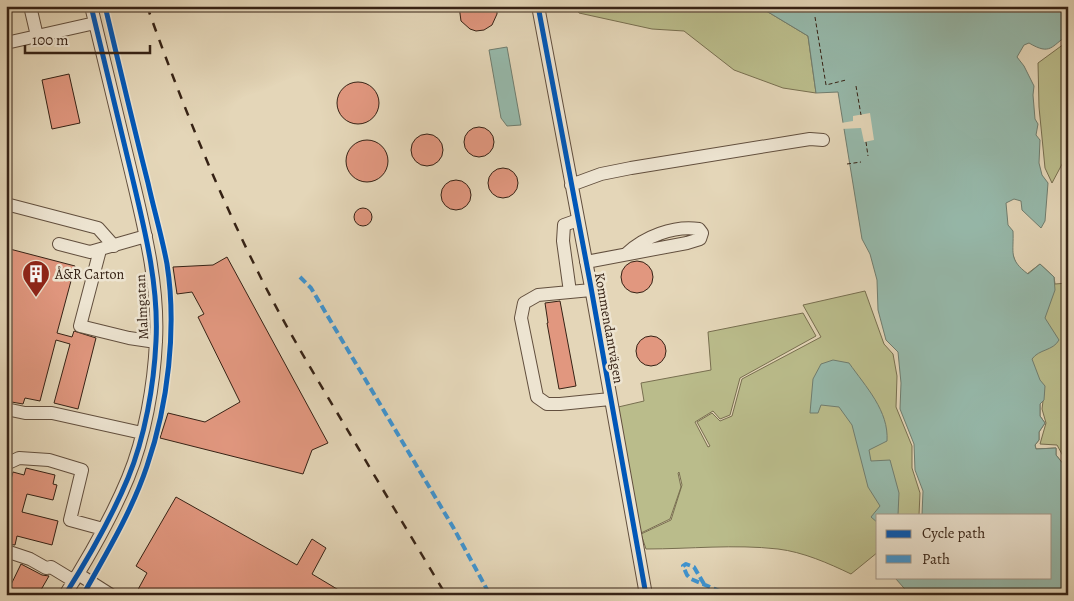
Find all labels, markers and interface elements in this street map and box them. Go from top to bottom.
scale bar [25,22,150,54]
text: 100 m [32,30,69,50]
building icon: Å&R Carton [21,259,51,298]
place label: Å&R Carton [54,265,125,284]
street label: Kommendantvägen [590,271,628,385]
street label: Malmgatan [131,273,153,340]
legend [876,514,1052,578]
text: Cycle path [922,523,985,543]
text: Path [922,549,950,569]

